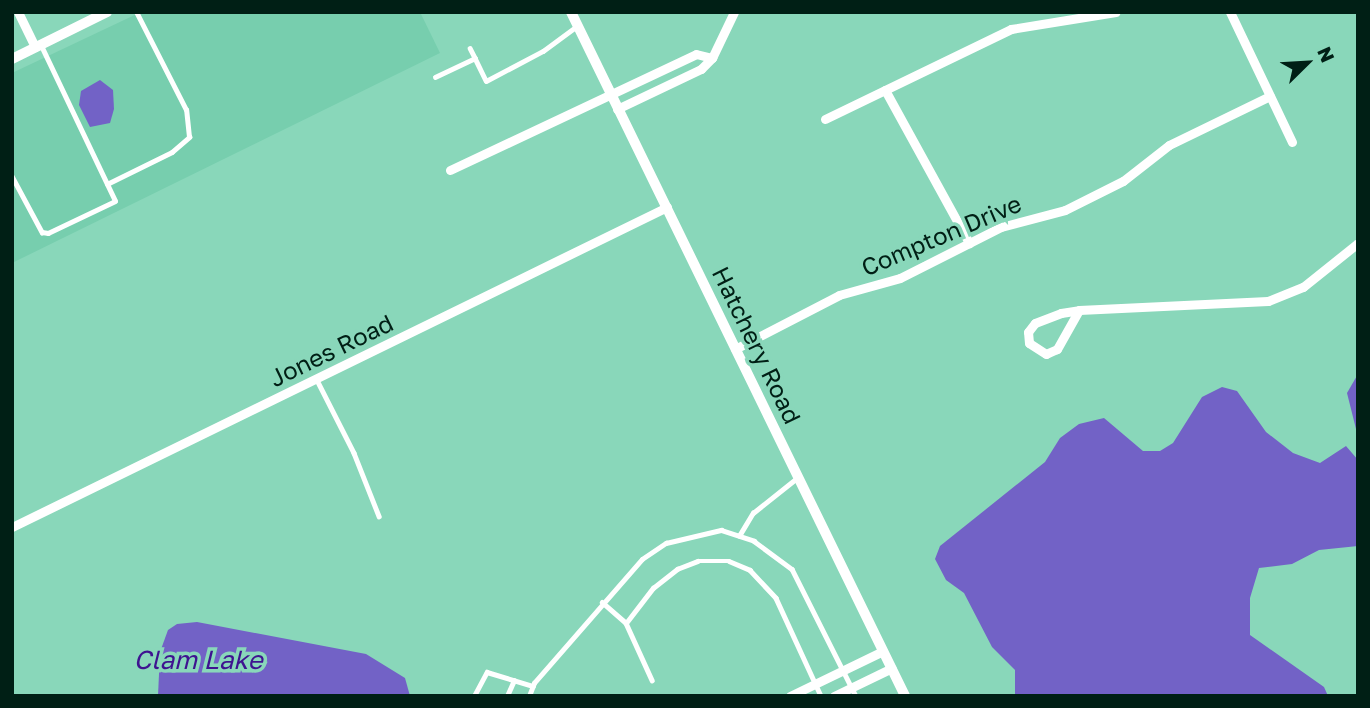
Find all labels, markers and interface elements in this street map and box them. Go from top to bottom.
north arrow [1272,28,1342,98]
text: N [1313,43,1340,66]
street label: Compton Drive [857,188,1025,282]
street label: Hatchery Road [707,262,807,428]
street label: Jones Road [265,308,397,392]
water label: Clam Lake [133,644,263,676]

